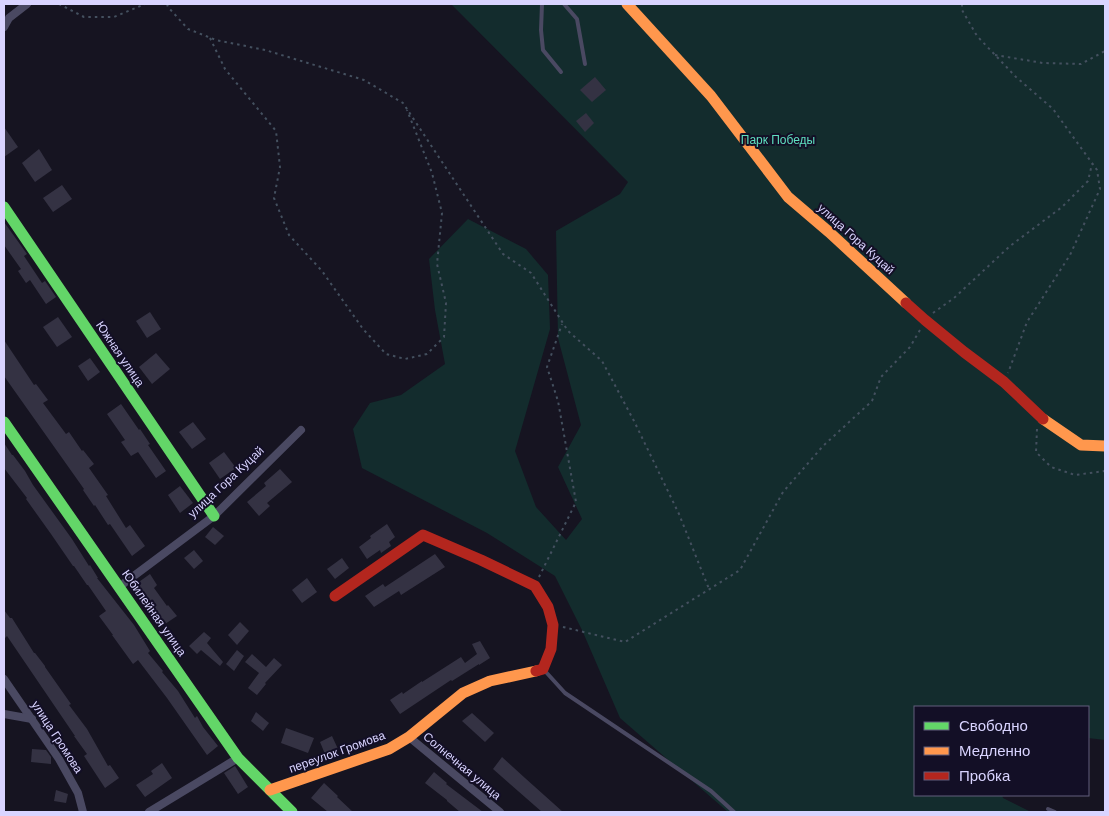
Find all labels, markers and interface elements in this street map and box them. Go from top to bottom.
park label: Парк Победы [741,132,815,148]
street label: улица Гора Куцай [814,200,898,278]
street label: Южная улица [92,318,148,390]
street label: улица Гора Куцай [185,443,267,521]
street label: Юбилейная улица [118,567,190,660]
street label: улица Громова [28,698,87,777]
legend [914,706,1089,796]
text: Свободно [959,716,1028,736]
street label: переулок Громова [287,727,388,777]
street label: Солнечная улица [420,729,505,804]
text: Медленно [959,741,1030,761]
text: Пробка [959,766,1011,786]

